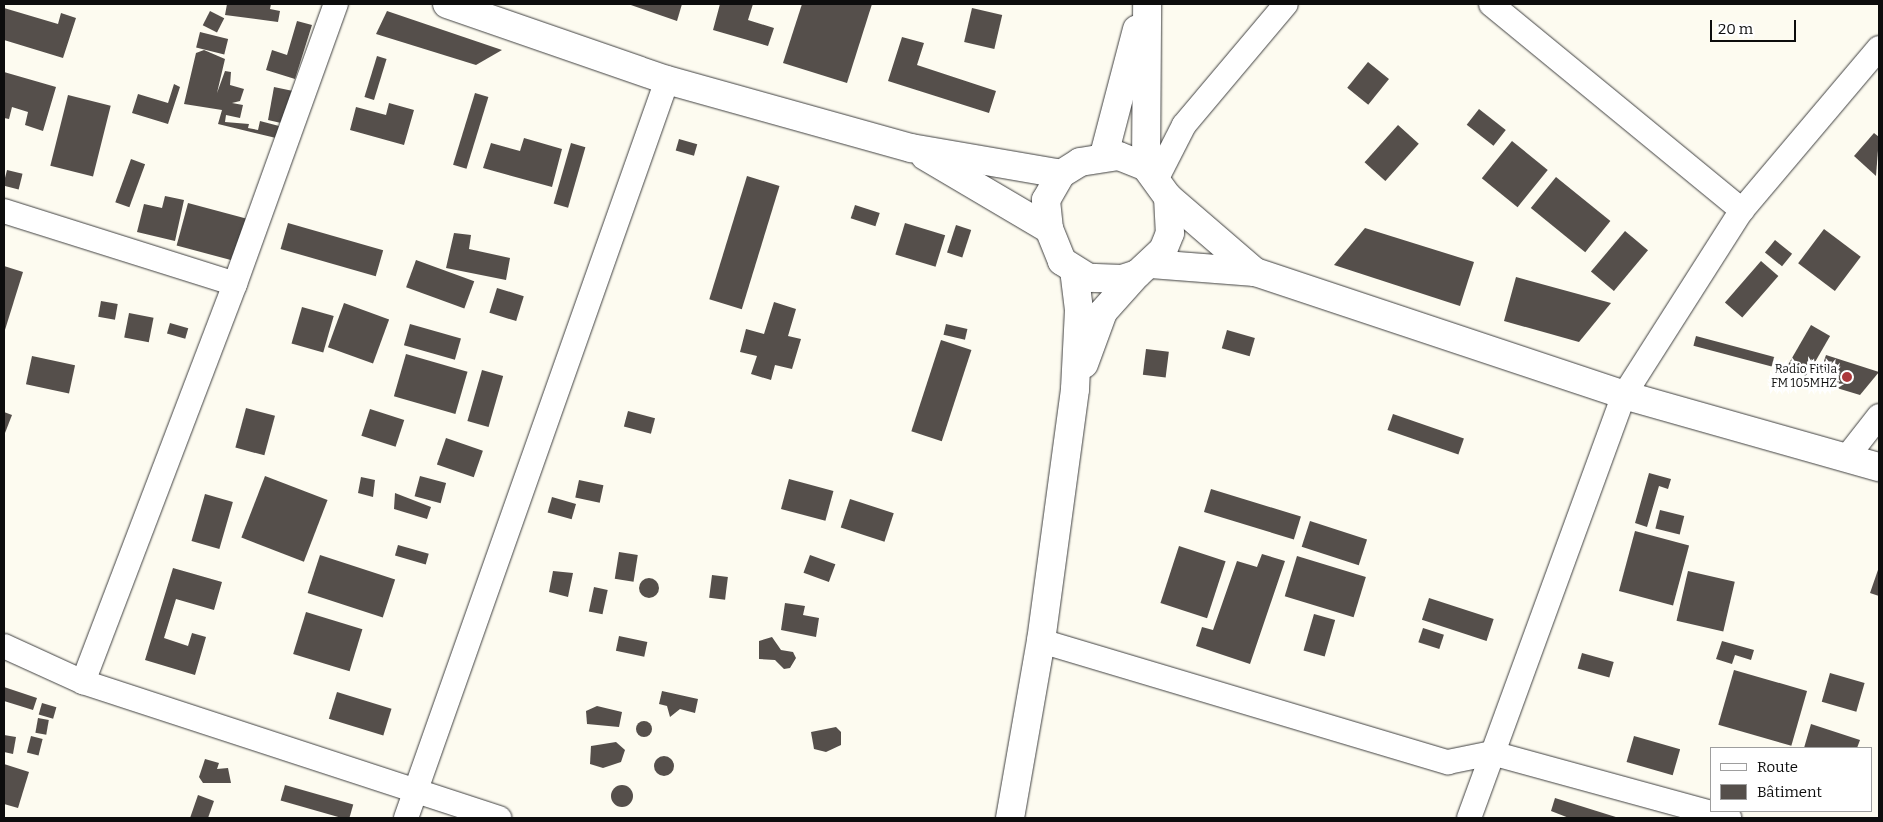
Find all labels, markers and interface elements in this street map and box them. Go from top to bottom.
scale bar [1713,10,1799,42]
text: 20 m [1718,20,1753,38]
place label: Radio Fitila FM 105MHZ [1771,363,1837,391]
marker: Radio Fitila FM 105MHZ [1841,371,1853,383]
legend [1710,747,1873,812]
text: Route [1757,758,1798,776]
text: Bâtiment [1757,783,1822,801]

